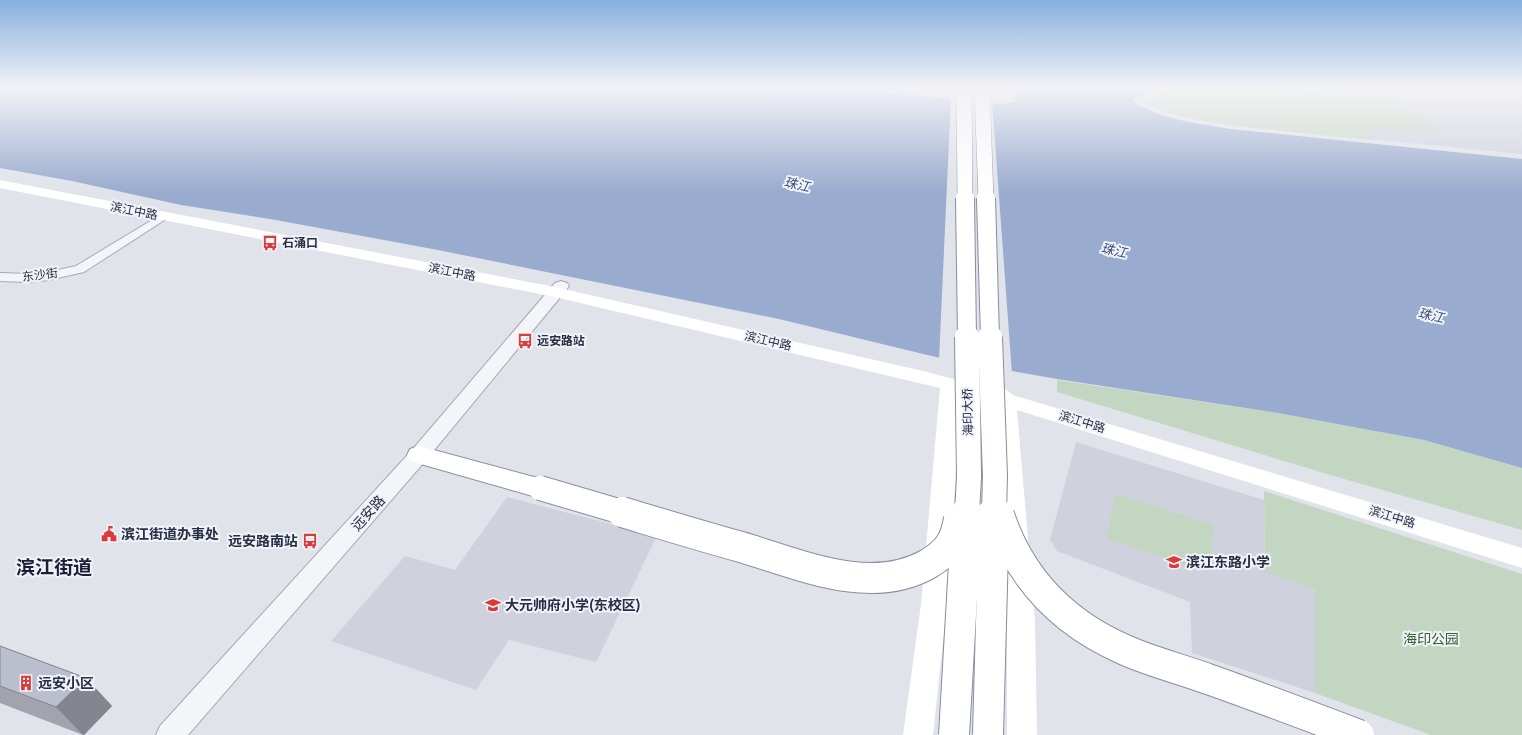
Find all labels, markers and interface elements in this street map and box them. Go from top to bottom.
water label: 珠江 [783,174,813,194]
street label: 滨江中路 [109,200,159,221]
bus stop icon: 石涌口 [261,234,279,252]
place label: 石涌口 [282,236,318,249]
water label: 珠江 [1100,240,1130,260]
street label: 滨江中路 [427,261,477,282]
street label: 东沙街 [21,266,59,283]
water label: 珠江 [1417,305,1447,325]
street label: 滨江中路 [743,329,793,352]
bus stop icon: 远安路站 [516,332,534,350]
place label: 远安路站 [537,334,585,347]
street label: 海印大桥 [961,388,974,436]
street label: 滨江中路 [1057,408,1107,435]
street label: 远安路 [348,492,388,534]
street label: 滨江中路 [1367,503,1417,530]
public building icon: 滨江街道办事处 [100,525,118,543]
place label: 滨江街道办事处 [121,526,219,542]
bus stop icon: 远安路南站 [301,532,319,550]
place label: 远安路南站 [228,533,298,549]
school or university icon: 滨江东路小学 [1165,553,1183,571]
place label: 滨江东路小学 [1186,554,1270,570]
district label: 滨江街道 [16,556,92,578]
school or university icon: 大元帅府小学(东校区) [484,596,502,614]
place label: 大元帅府小学(东校区) [505,597,641,613]
park label: 海印公园 [1403,631,1459,647]
building icon: 远安小区 [17,674,35,692]
place label: 远安小区 [38,675,94,691]

